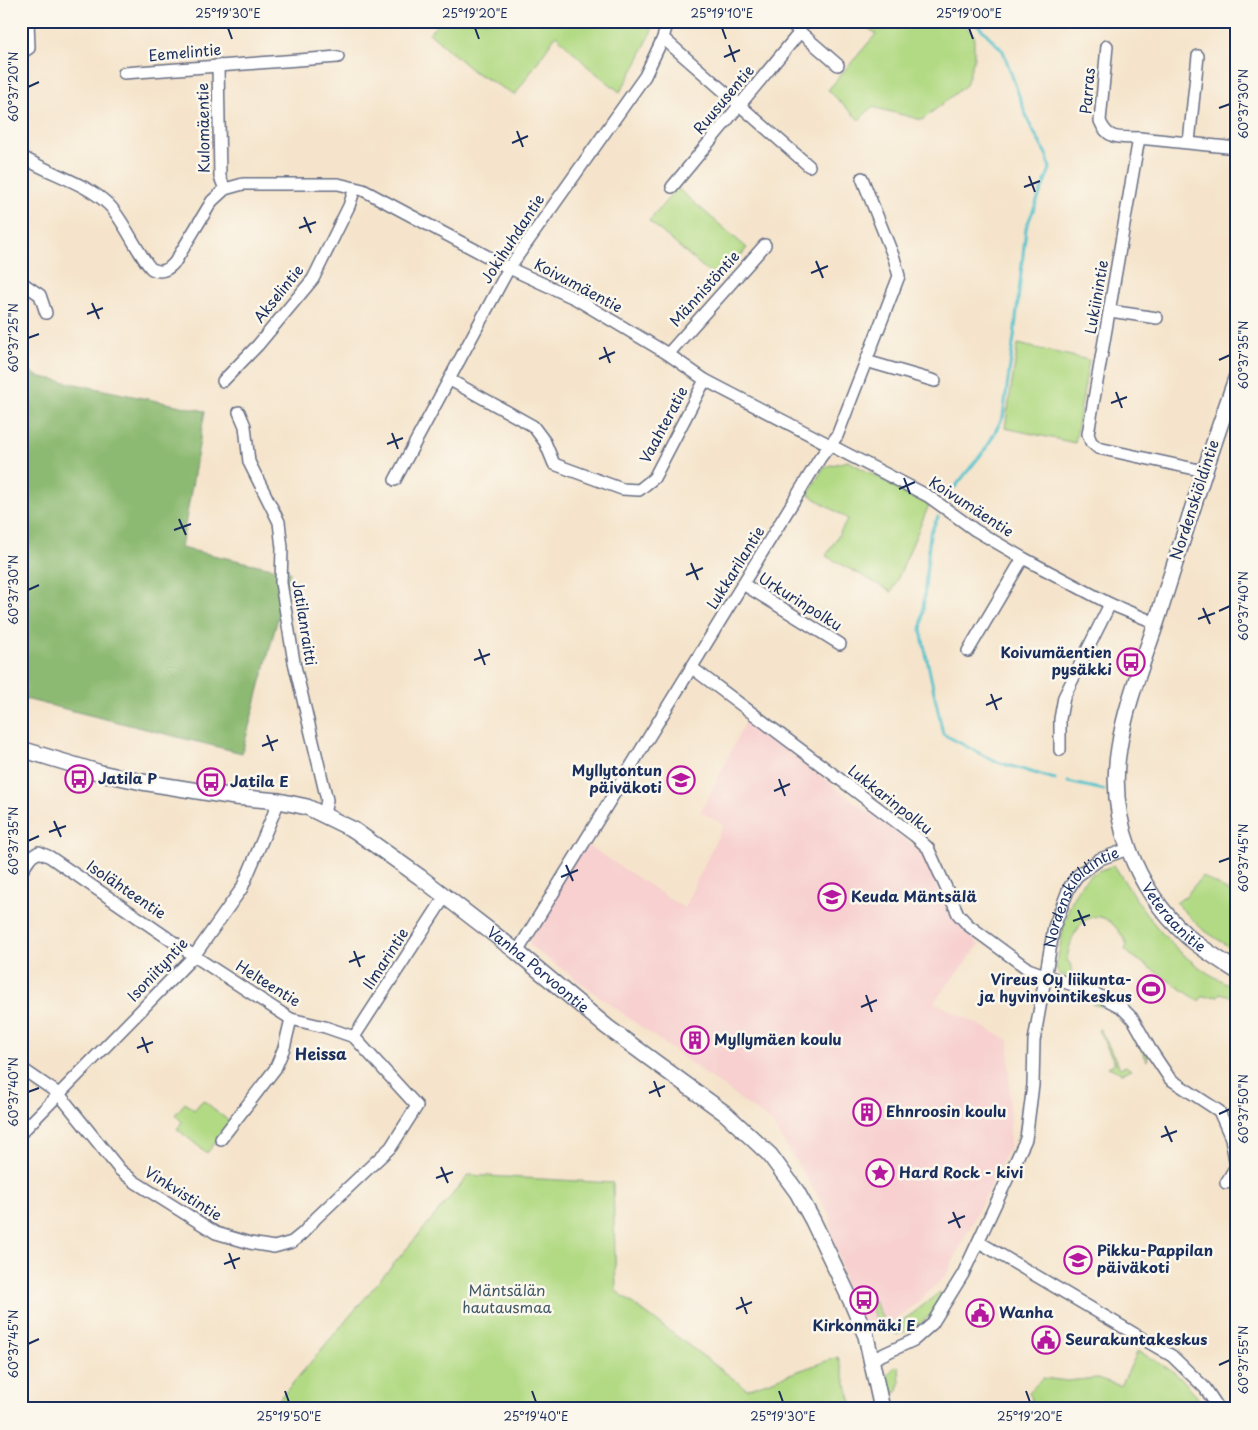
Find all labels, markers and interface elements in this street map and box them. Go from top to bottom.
text: 25°19'30"E [195,4,261,22]
text: 25°19'20"E [442,4,508,22]
text: 25°19'10"E [691,4,753,22]
text: 25°19'00"E [936,4,1002,22]
street label: Eemelintie [147,37,222,66]
text: 60°37'20"N [4,52,22,122]
street label: Ruususentie [687,59,759,139]
street label: Parras [1073,67,1100,115]
text: 60°37'30"N [1234,69,1252,139]
street label: Kulomäentie [190,83,215,173]
street label: Jokihuhdantie [474,189,549,287]
street label: Männistöntie [663,245,744,331]
street label: Koivumäentie [531,252,627,317]
street label: Lukiinintie [1078,258,1113,336]
street label: Akselintie [247,259,309,327]
text: 60°37'25"N [4,303,22,373]
text: 60°37'35"N [1234,320,1252,390]
street label: Vaahteratie [633,382,693,467]
street label: Nordenskiöldintie [1163,436,1224,563]
street label: Koivumäentie [925,470,1019,542]
street label: Lukkarilantie [700,521,769,613]
text: 60°37'30"N [4,555,22,625]
street label: Urkurinpolku [754,566,847,636]
text: 60°37'40"N [1234,571,1252,641]
street label: Jatilanraitti [287,578,324,667]
place label: Koivumäentien pysäkki [1000,640,1112,680]
bus stop icon: Koivumäentien pysäkki [1116,647,1146,677]
place label: Myllytontun päiväkoti [572,758,662,798]
street label: Lukkarinpolku [844,758,938,839]
bus stop icon: Jatila P [64,764,94,794]
school or university icon: Myllytontun päiväkoti [666,765,696,795]
place label: Jatila P [98,766,157,789]
bus stop icon: Jatila E [196,767,226,797]
place label: Jatila E [230,769,289,792]
text: 60°37'35"N [4,806,22,876]
text: 60°37'45"N [1234,824,1252,892]
street label: Nordenskiöldintie [1038,840,1122,950]
street label: Isolähteentie [82,854,171,924]
street label: Veteraanitie [1137,877,1211,957]
school or university icon: Keuda Mäntsälä [817,882,847,912]
place label: Keuda Mäntsälä [851,884,977,907]
street label: Vanha Porvoontie [483,920,595,1018]
street label: Ilmarintie [356,923,413,994]
street label: Isoniityntie [121,932,193,1006]
street label: Helteentie [232,954,306,1012]
place label: Vireus Oy liikunta- ja hyvinvointikeskus [977,967,1132,1007]
sports icon: Vireus Oy liikunta- ja hyvinvointikeskus [1136,974,1166,1004]
building icon: Myllymäen koulu [680,1025,710,1055]
place label: Myllymäen koulu [714,1027,842,1050]
district label: Heissa [295,1041,347,1065]
text: 60°37'40"N [4,1057,22,1127]
text: 60°37'50"N [1234,1074,1252,1144]
building icon: Ehnroosin koulu [852,1097,882,1127]
place label: Ehnroosin koulu [886,1099,1006,1122]
place icon: Hard Rock - kivi [865,1158,895,1188]
street label: Vinkvistintie [141,1160,227,1226]
place label: Hard Rock - kivi [899,1160,1023,1183]
place label: Pikku-Pappilan päiväkoti [1097,1238,1213,1278]
school or university icon: Pikku-Pappilan päiväkoti [1063,1245,1093,1275]
park label: Mäntsälän hautausmaa [462,1278,552,1318]
bus stop icon: Kirkonmäki E [849,1285,879,1315]
public building icon: Wanha [965,1298,995,1328]
place label: Wanha [999,1300,1054,1323]
text: 60°37'45"N [4,1310,22,1378]
place label: Kirkonmäki E [812,1313,916,1336]
public building icon: Seurakuntakeskus [1031,1325,1061,1355]
text: 60°37'55"N [1234,1326,1252,1394]
place label: Seurakuntakeskus [1065,1327,1207,1350]
text: 25°19'50"E [257,1407,321,1425]
text: 25°19'40"E [503,1407,569,1425]
text: 25°19'30"E [750,1407,816,1425]
text: 25°19'20"E [997,1407,1063,1425]

